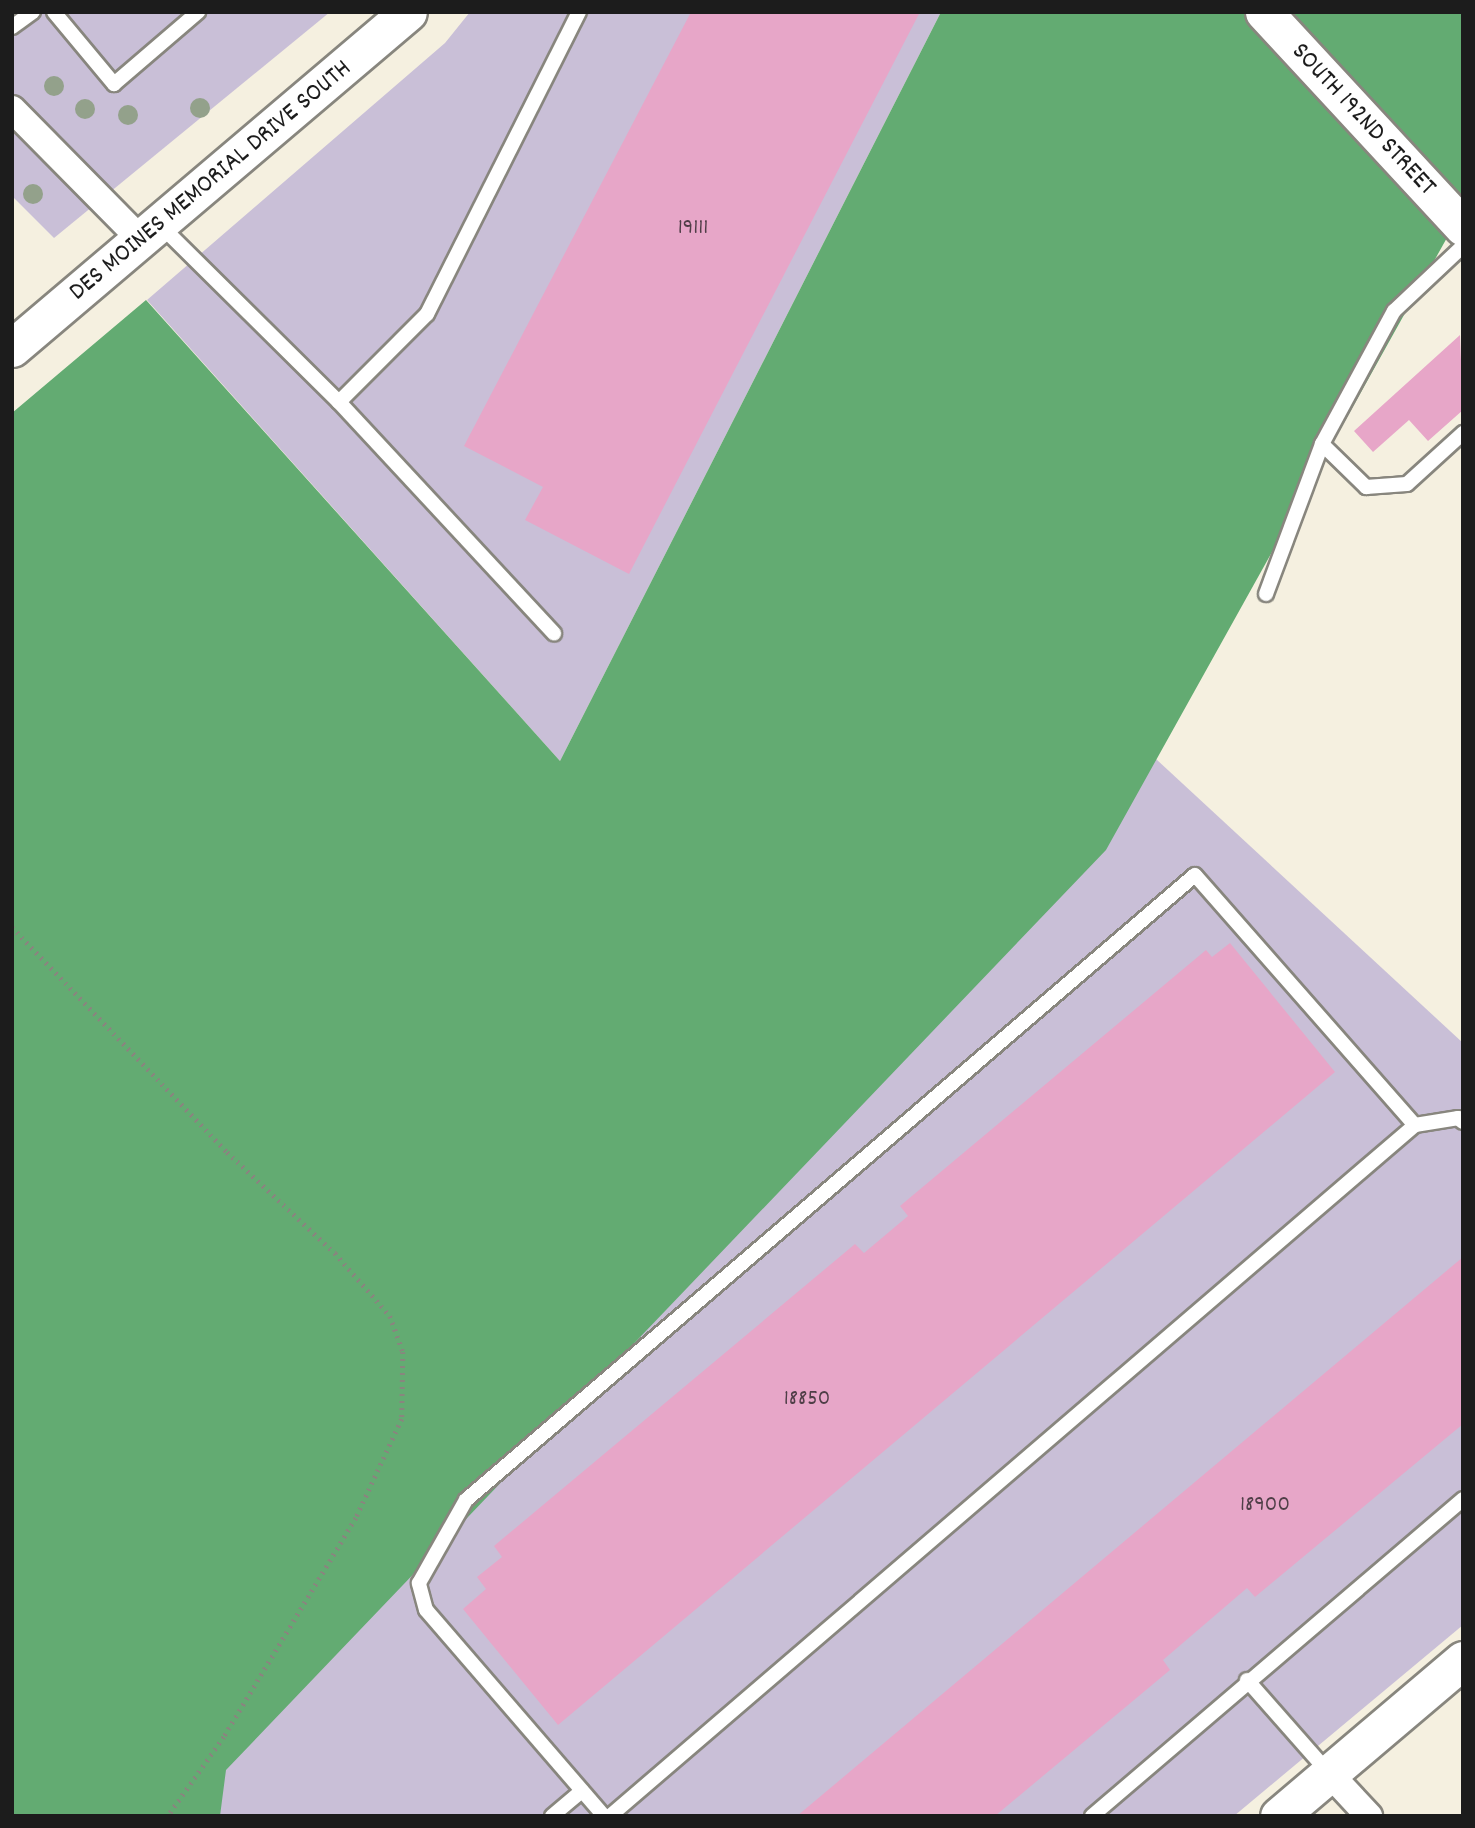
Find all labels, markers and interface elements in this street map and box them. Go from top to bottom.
street label: SOUTH 192ND STREET [1284,37,1442,203]
street label: DES MOINES MEMORIAL DRIVE SOUTH [64,54,358,308]
house number: 19111 [678,215,708,243]
house number: 18850 [784,1386,830,1414]
house number: 18900 [1240,1492,1290,1520]

